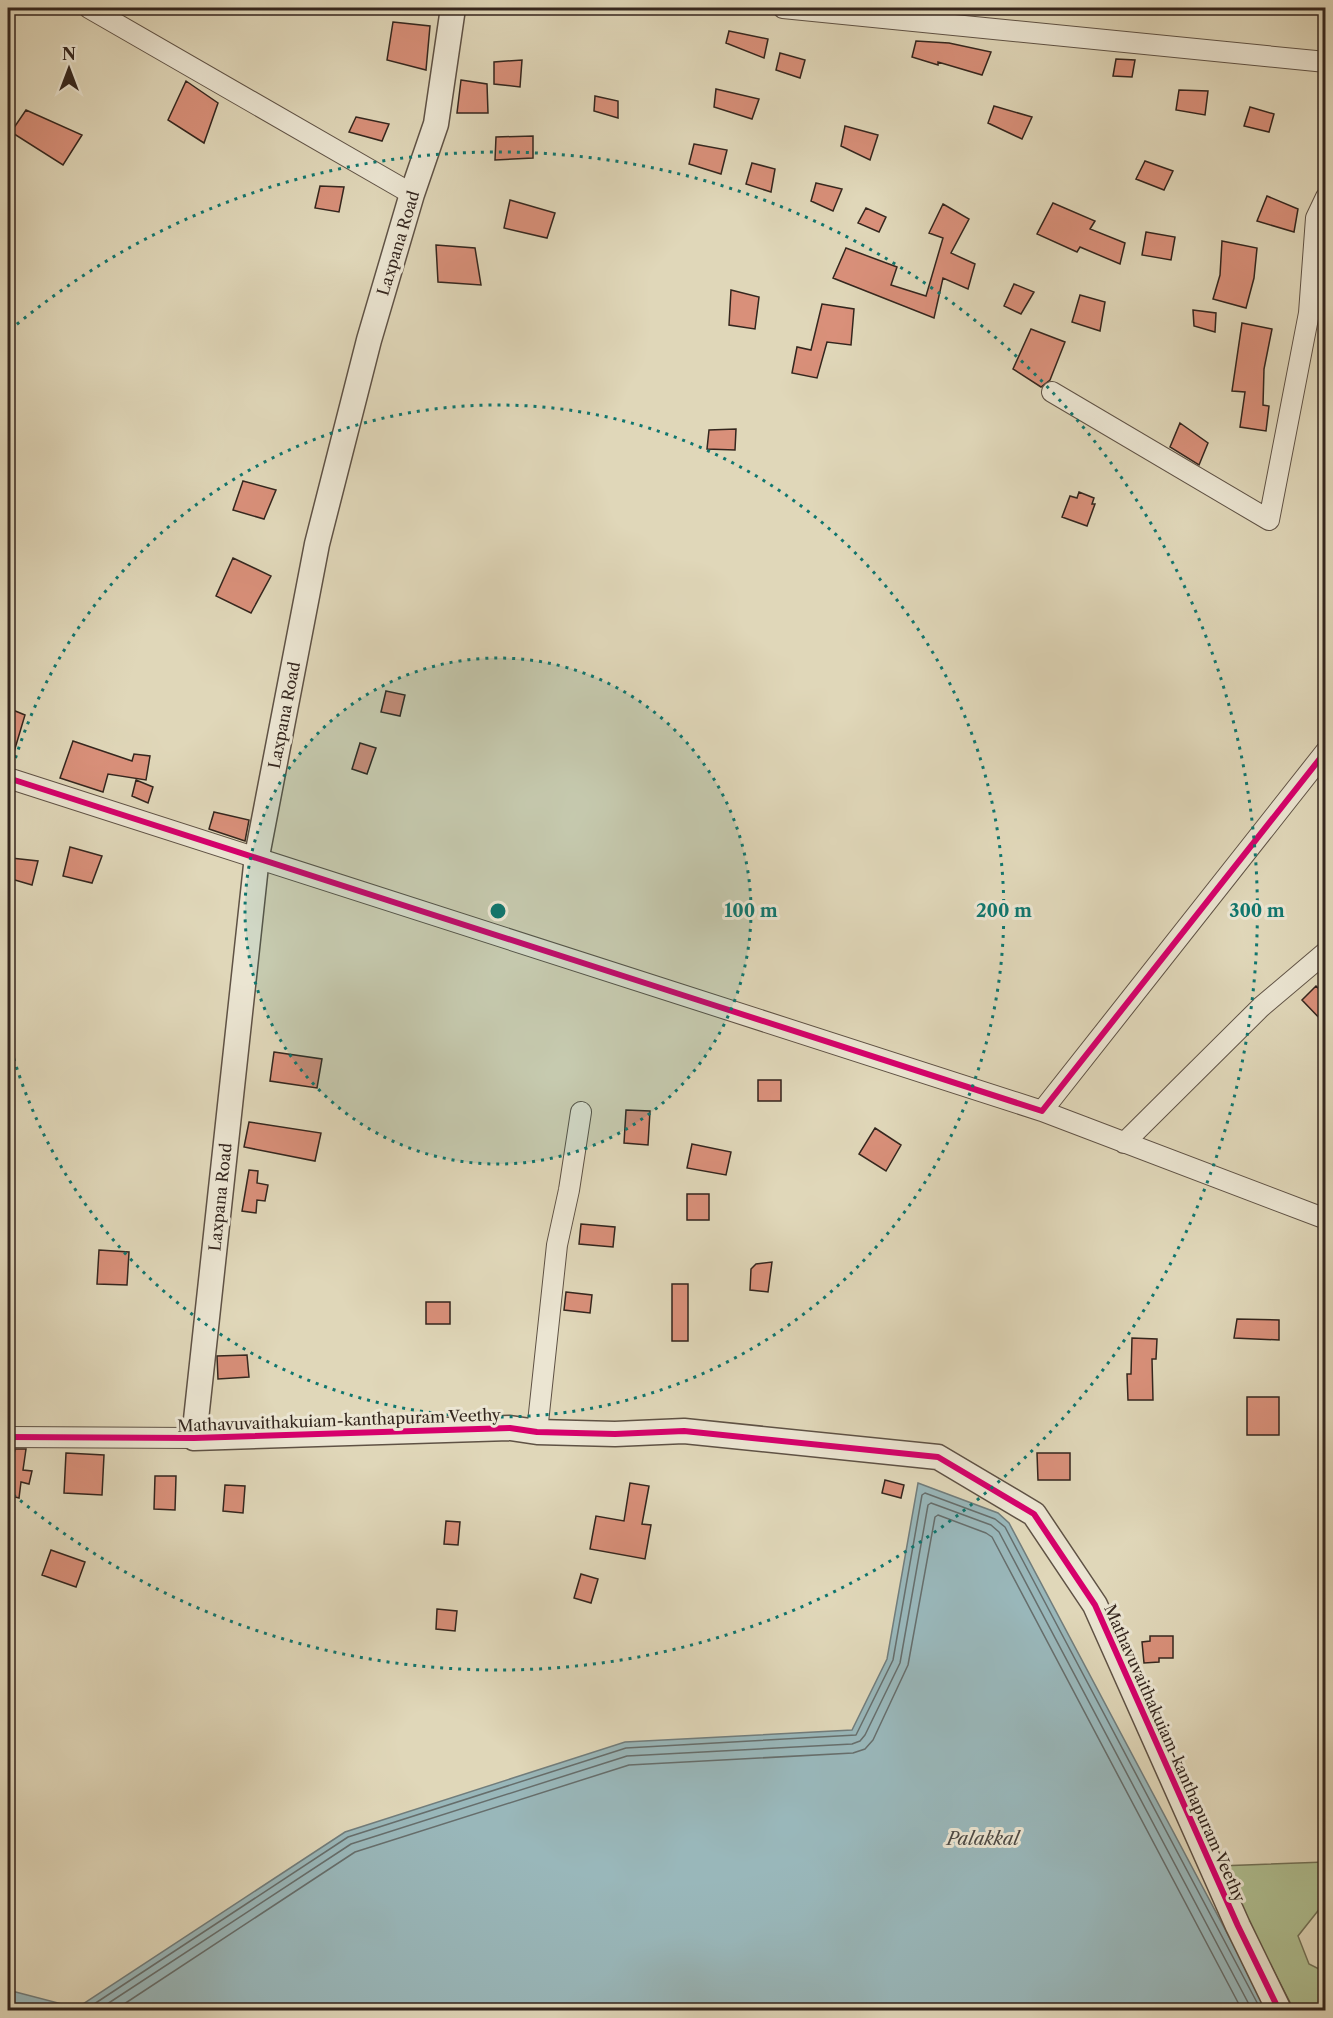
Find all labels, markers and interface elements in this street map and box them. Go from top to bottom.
north arrow [39,39,99,99]
text: N [62,44,76,64]
street label: Laxpana Road [373,188,424,298]
street label: Laxpana Road [264,660,304,770]
text: 100 m [724,900,778,922]
text: 200 m [976,900,1032,922]
text: 300 m [1229,900,1285,922]
centre of rings [488,901,508,921]
street label: Laxpana Road [204,1142,236,1252]
street label: Mathavuvaithakuiam-kanthapuram Veethy [177,1404,502,1436]
street label: Mathavuvaithakuiam-kanthapuram Veethy [1100,1601,1250,1906]
water label: Palakkal [945,1828,1021,1850]

